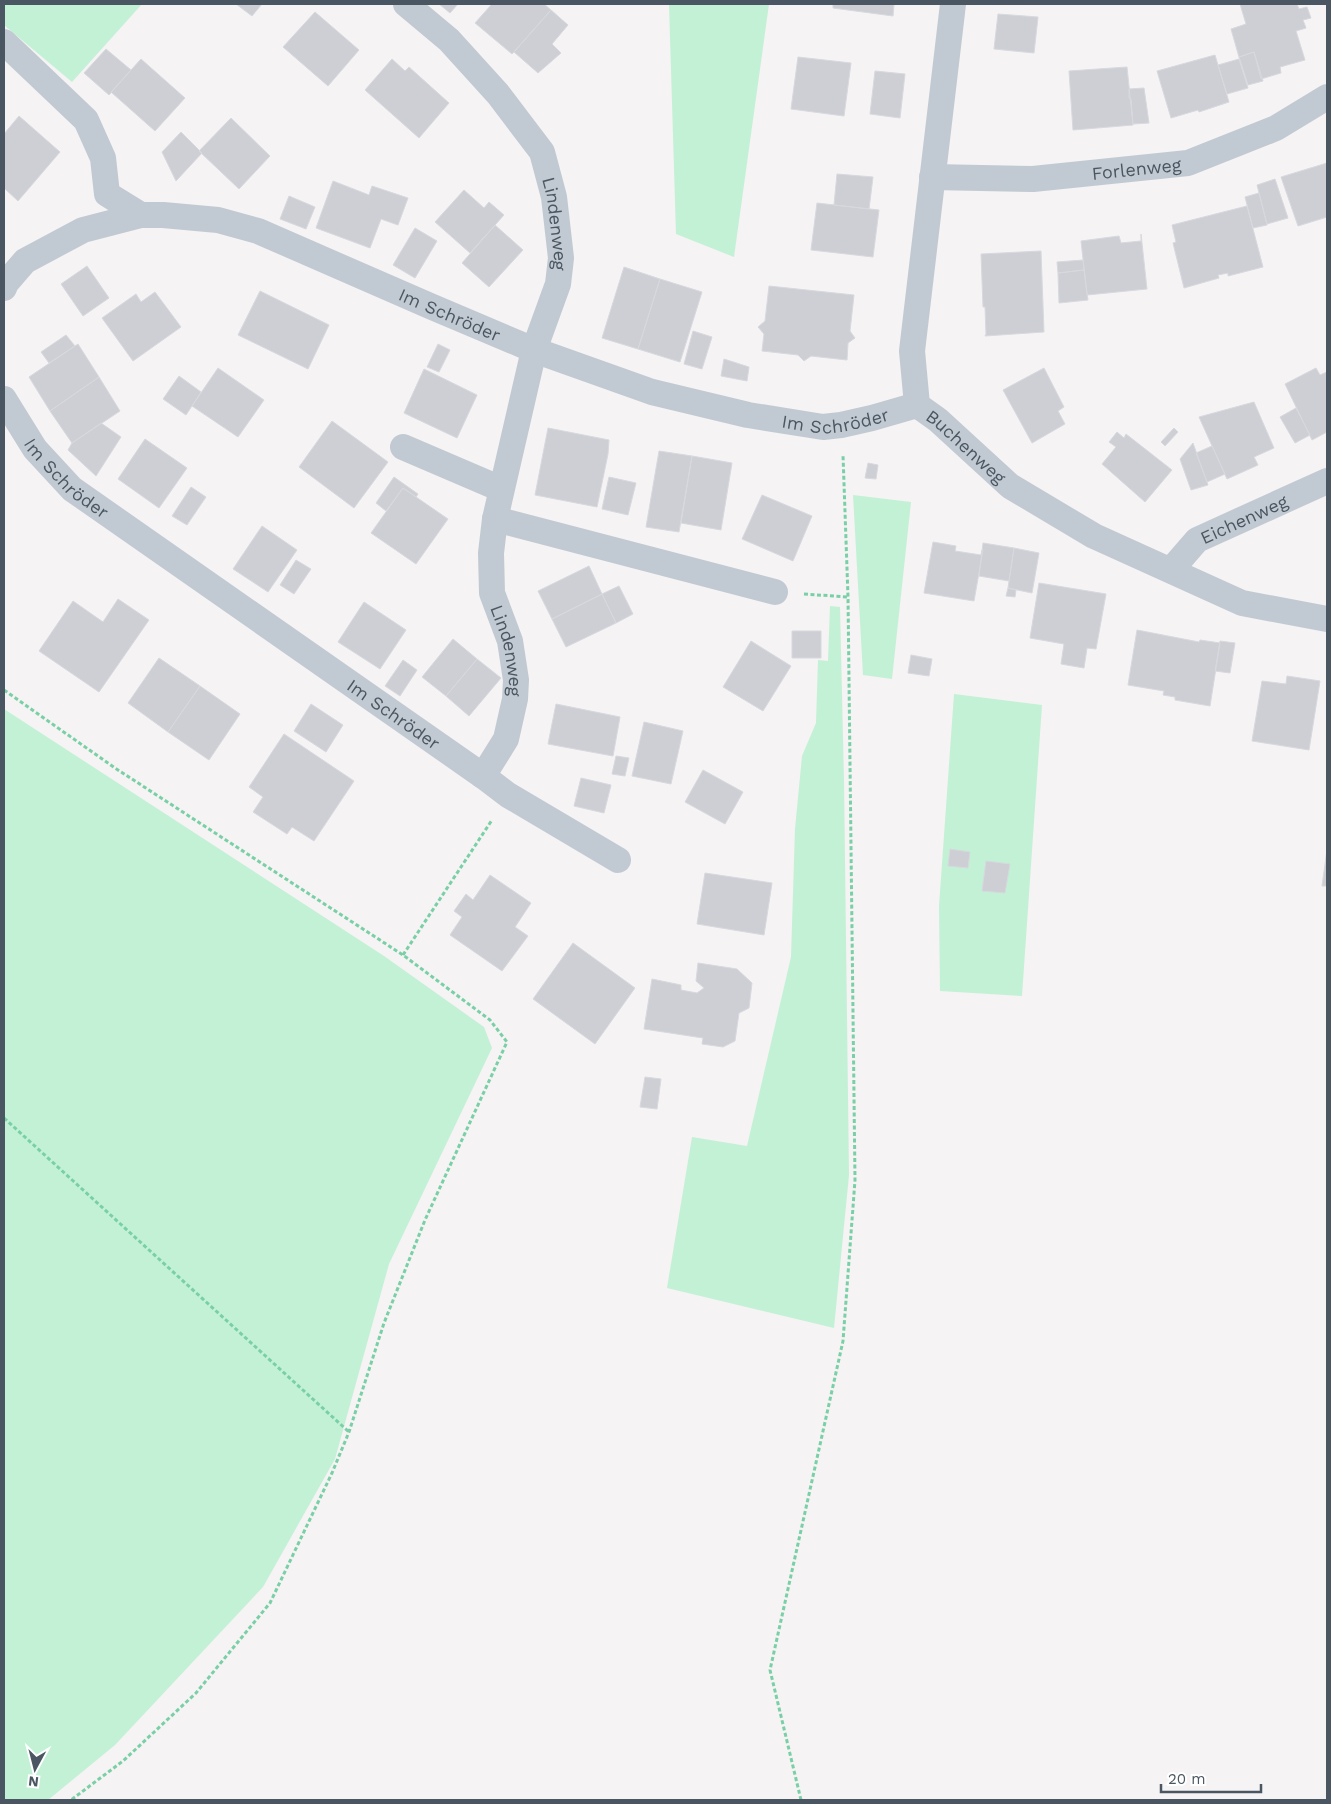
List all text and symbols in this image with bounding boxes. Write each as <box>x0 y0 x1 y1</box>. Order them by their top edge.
street label: Forlenweg <box>1091 153 1183 183</box>
street label: Lindenweg <box>539 175 572 272</box>
street label: Im Schröder <box>396 283 504 345</box>
street label: Im Schröder <box>780 403 891 438</box>
street label: Buchenweg <box>922 405 1011 488</box>
street label: Im Schröder <box>20 434 113 522</box>
street label: Eichenweg <box>1197 490 1291 548</box>
street label: Lindenweg <box>487 602 527 697</box>
street label: Im Schröder <box>344 674 444 753</box>
north arrow <box>10 1744 60 1794</box>
scale bar <box>1161 1762 1261 1794</box>
text: 20 m <box>1168 1770 1206 1788</box>
text: N <box>27 1773 40 1790</box>

